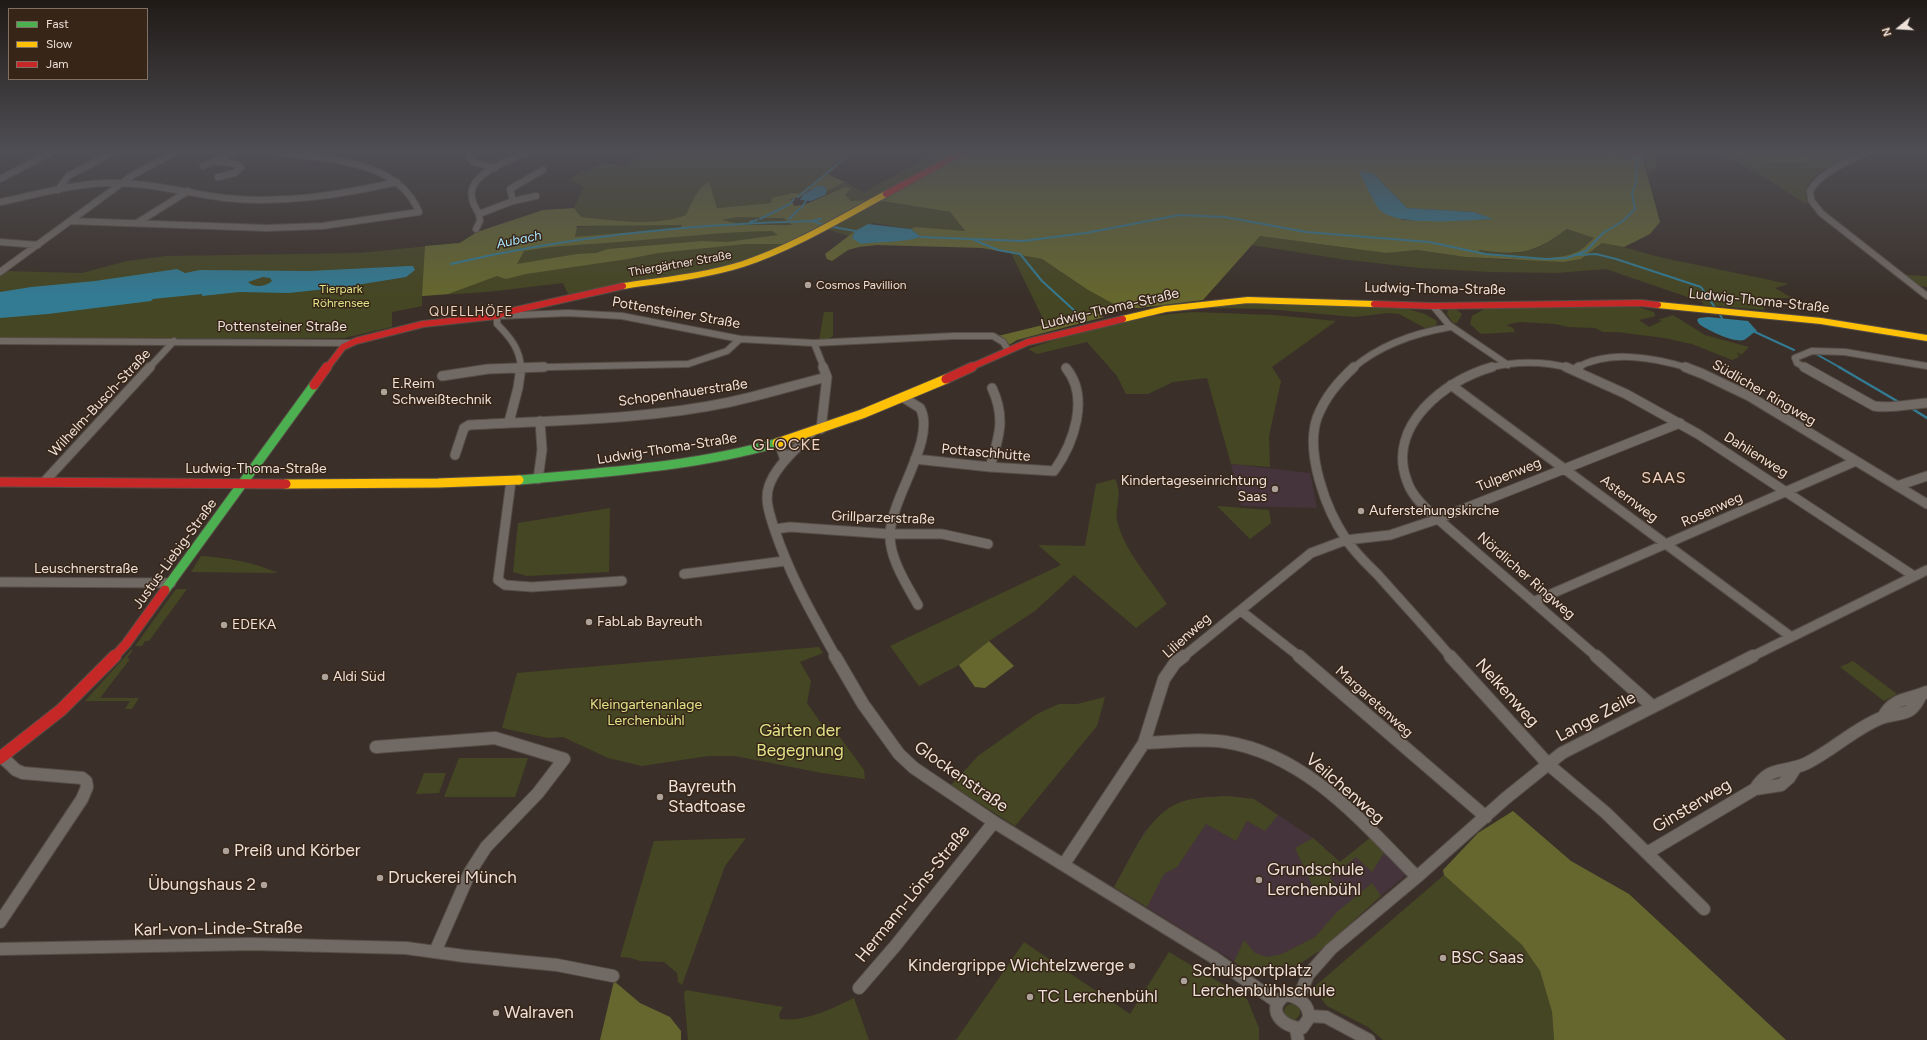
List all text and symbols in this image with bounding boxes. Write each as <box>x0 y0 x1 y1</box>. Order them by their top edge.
legend <box>8 8 148 80</box>
north arrow <box>1879 8 1919 48</box>
text: Fast <box>46 17 69 31</box>
text: N <box>1880 26 1895 38</box>
text: Slow <box>46 37 72 51</box>
text: Jam <box>46 57 69 71</box>
water label: Aubach <box>495 228 543 252</box>
street label: Thiergärtner Straße <box>627 248 733 280</box>
place label: Cosmos Pavillion <box>816 278 907 292</box>
street label: Ludwig-Thoma-Straße <box>1364 279 1506 299</box>
marker: Cosmos Pavillion <box>803 280 813 290</box>
park label: Tierpark Röhrensee <box>312 282 370 310</box>
street label: Ludwig-Thoma-Straße <box>1039 285 1181 333</box>
street label: Ludwig-Thoma-Straße <box>1688 285 1830 317</box>
street label: Pottensteiner Straße <box>611 293 741 333</box>
district label: QUELLHÖFE <box>429 304 513 320</box>
street label: Pottensteiner Straße <box>217 319 347 335</box>
street label: Wilhelm-Busch-Straße <box>46 346 154 460</box>
street label: Südlicher Ringweg <box>1709 357 1819 429</box>
place label: E.Reim Schweißtechnik <box>392 376 492 408</box>
street label: Schopenhauerstraße <box>617 376 749 410</box>
marker: E.Reim Schweißtechnik <box>379 387 389 397</box>
street label: Dahlienweg <box>1721 429 1791 481</box>
street label: Ludwig-Thoma-Straße <box>596 430 738 468</box>
district label: GLOCKE <box>752 435 822 455</box>
street label: Pottaschhütte <box>941 441 1031 465</box>
street label: Tulpenweg <box>1474 454 1544 496</box>
street label: Ludwig-Thoma-Straße <box>185 461 327 477</box>
district label: SAAS <box>1641 468 1687 488</box>
street label: Asternweg <box>1597 472 1661 526</box>
place label: Kindertageseinrichtung Saas <box>1121 473 1267 506</box>
marker: Kindertageseinrichtung Saas <box>1270 484 1280 494</box>
street label: Rosenweg <box>1679 489 1745 531</box>
street label: Justus-Liebig-Straße <box>129 496 221 612</box>
place label: Auferstehungskirche <box>1369 503 1499 519</box>
marker: Auferstehungskirche <box>1356 506 1366 516</box>
street label: Grillparzerstraße <box>831 508 935 528</box>
street label: Nördlicher Ringweg <box>1474 529 1578 623</box>
street label: Leuschnerstraße <box>34 561 138 577</box>
street label: Lilienweg <box>1160 610 1214 662</box>
place label: FabLab Bayreuth <box>597 614 702 630</box>
place label: EDEKA <box>232 617 276 633</box>
marker: FabLab Bayreuth <box>584 617 594 627</box>
marker: EDEKA <box>219 620 229 630</box>
street label: Nelkenweg <box>1471 654 1543 732</box>
street label: Margaretenweg <box>1332 663 1416 741</box>
place label: Aldi Süd <box>333 669 385 685</box>
marker: Aldi Süd <box>320 672 330 682</box>
street label: Lange Zeile <box>1553 687 1639 747</box>
park label: Kleingartenanlage Lerchenbühl <box>590 697 702 730</box>
park label: Gärten der Begegnung <box>756 721 844 761</box>
street label: Glockenstraße <box>910 737 1012 817</box>
street label: Veilchenweg <box>1301 749 1389 829</box>
street label: Ginsterweg <box>1649 775 1735 837</box>
place label: Bayreuth Stadtoase <box>668 777 746 817</box>
marker: Bayreuth Stadtoase <box>655 792 665 802</box>
street label: Hermann-Löns-Straße <box>851 821 975 967</box>
place label: Preiß und Körber <box>234 841 360 861</box>
marker: Preiß und Körber <box>221 846 231 856</box>
place label: Grundschule Lerchenbühl <box>1267 860 1364 900</box>
place label: Druckerei Münch <box>388 868 517 888</box>
marker: Druckerei Münch <box>375 873 385 883</box>
place label: Übungshaus 2 <box>148 875 256 895</box>
marker: Grundschule Lerchenbühl <box>1254 875 1264 885</box>
marker: Übungshaus 2 <box>259 880 269 890</box>
street label: Karl-von-Linde-Straße <box>133 917 303 941</box>
place label: BSC Saas <box>1451 948 1524 968</box>
marker: BSC Saas <box>1438 953 1448 963</box>
place label: Kindergrippe Wichtelzwerge <box>908 956 1124 976</box>
marker: Kindergrippe Wichtelzwerge <box>1127 961 1137 971</box>
place label: Schulsportplatz Lerchenbühlschule <box>1192 961 1335 1001</box>
marker: Schulsportplatz Lerchenbühlschule <box>1179 976 1189 986</box>
place label: TC Lerchenbühl <box>1038 987 1158 1007</box>
marker: TC Lerchenbühl <box>1025 992 1035 1002</box>
place label: Walraven <box>504 1003 574 1023</box>
marker: Walraven <box>491 1008 501 1018</box>

